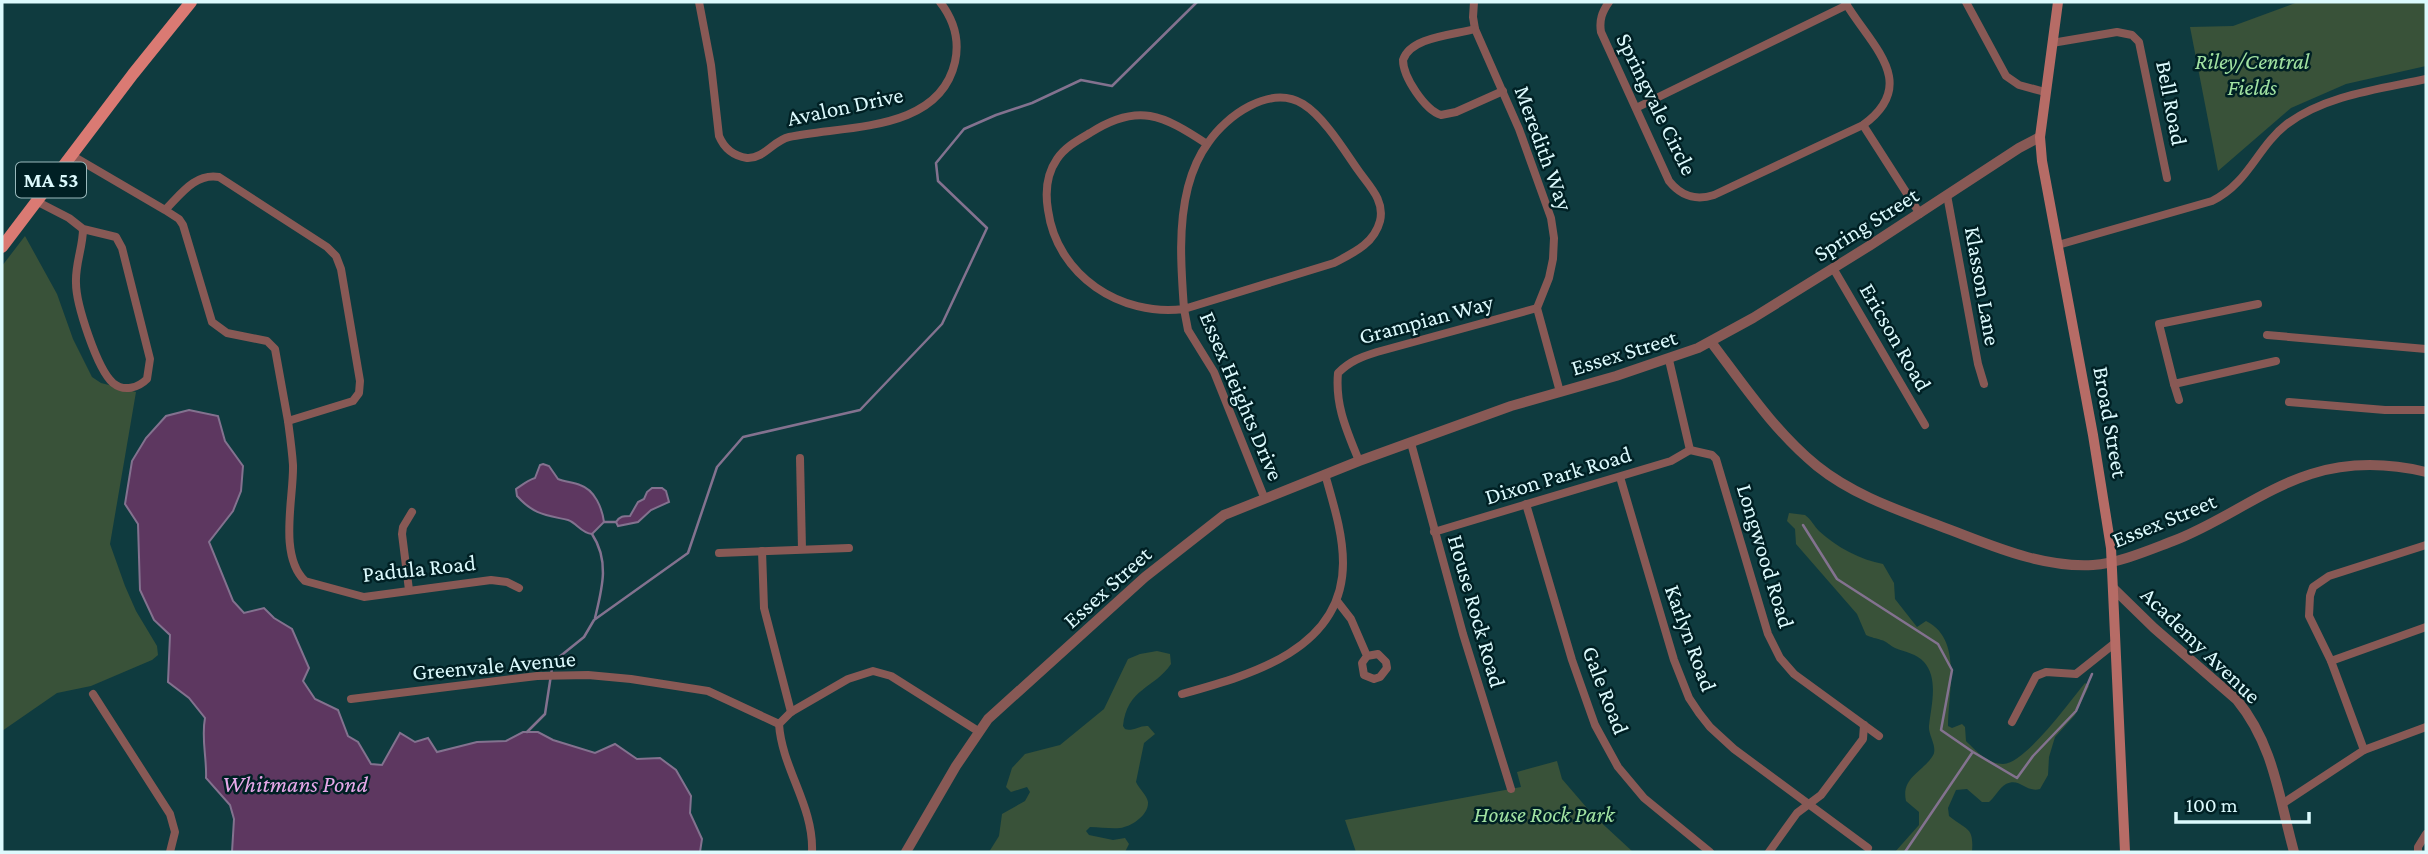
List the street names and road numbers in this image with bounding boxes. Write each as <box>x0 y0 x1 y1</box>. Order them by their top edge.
street label: Springvale Circle <box>1611 29 1703 179</box>
street label: Bell Road <box>2151 58 2193 148</box>
street label: Avalon Drive <box>785 81 905 131</box>
street label: Meredith Way <box>1509 82 1579 214</box>
road number: MA 53 <box>16 162 86 198</box>
street label: Spring Street <box>1809 181 1924 266</box>
street label: Klasson Lane <box>1960 224 2006 348</box>
street label: Ericson Road <box>1855 279 1937 395</box>
street label: Grampian Way <box>1356 288 1496 349</box>
street label: Essex Heights Drive <box>1195 308 1289 484</box>
street label: Essex Street <box>1568 323 1680 380</box>
street label: Broad Street <box>2088 364 2134 480</box>
street label: Dixon Park Road <box>1482 440 1634 510</box>
street label: Longwood Road <box>1732 481 1800 631</box>
street label: Essex Street <box>2108 487 2220 553</box>
street label: House Rock Road <box>1443 532 1511 690</box>
street label: Essex Street <box>1058 540 1157 633</box>
street label: Padula Road <box>361 549 477 587</box>
street label: Karlyn Road <box>1660 581 1722 695</box>
street label: Academy Avenue <box>2136 581 2266 709</box>
street label: Gale Road <box>1577 642 1635 738</box>
street label: Greenvale Avenue <box>411 645 577 685</box>

